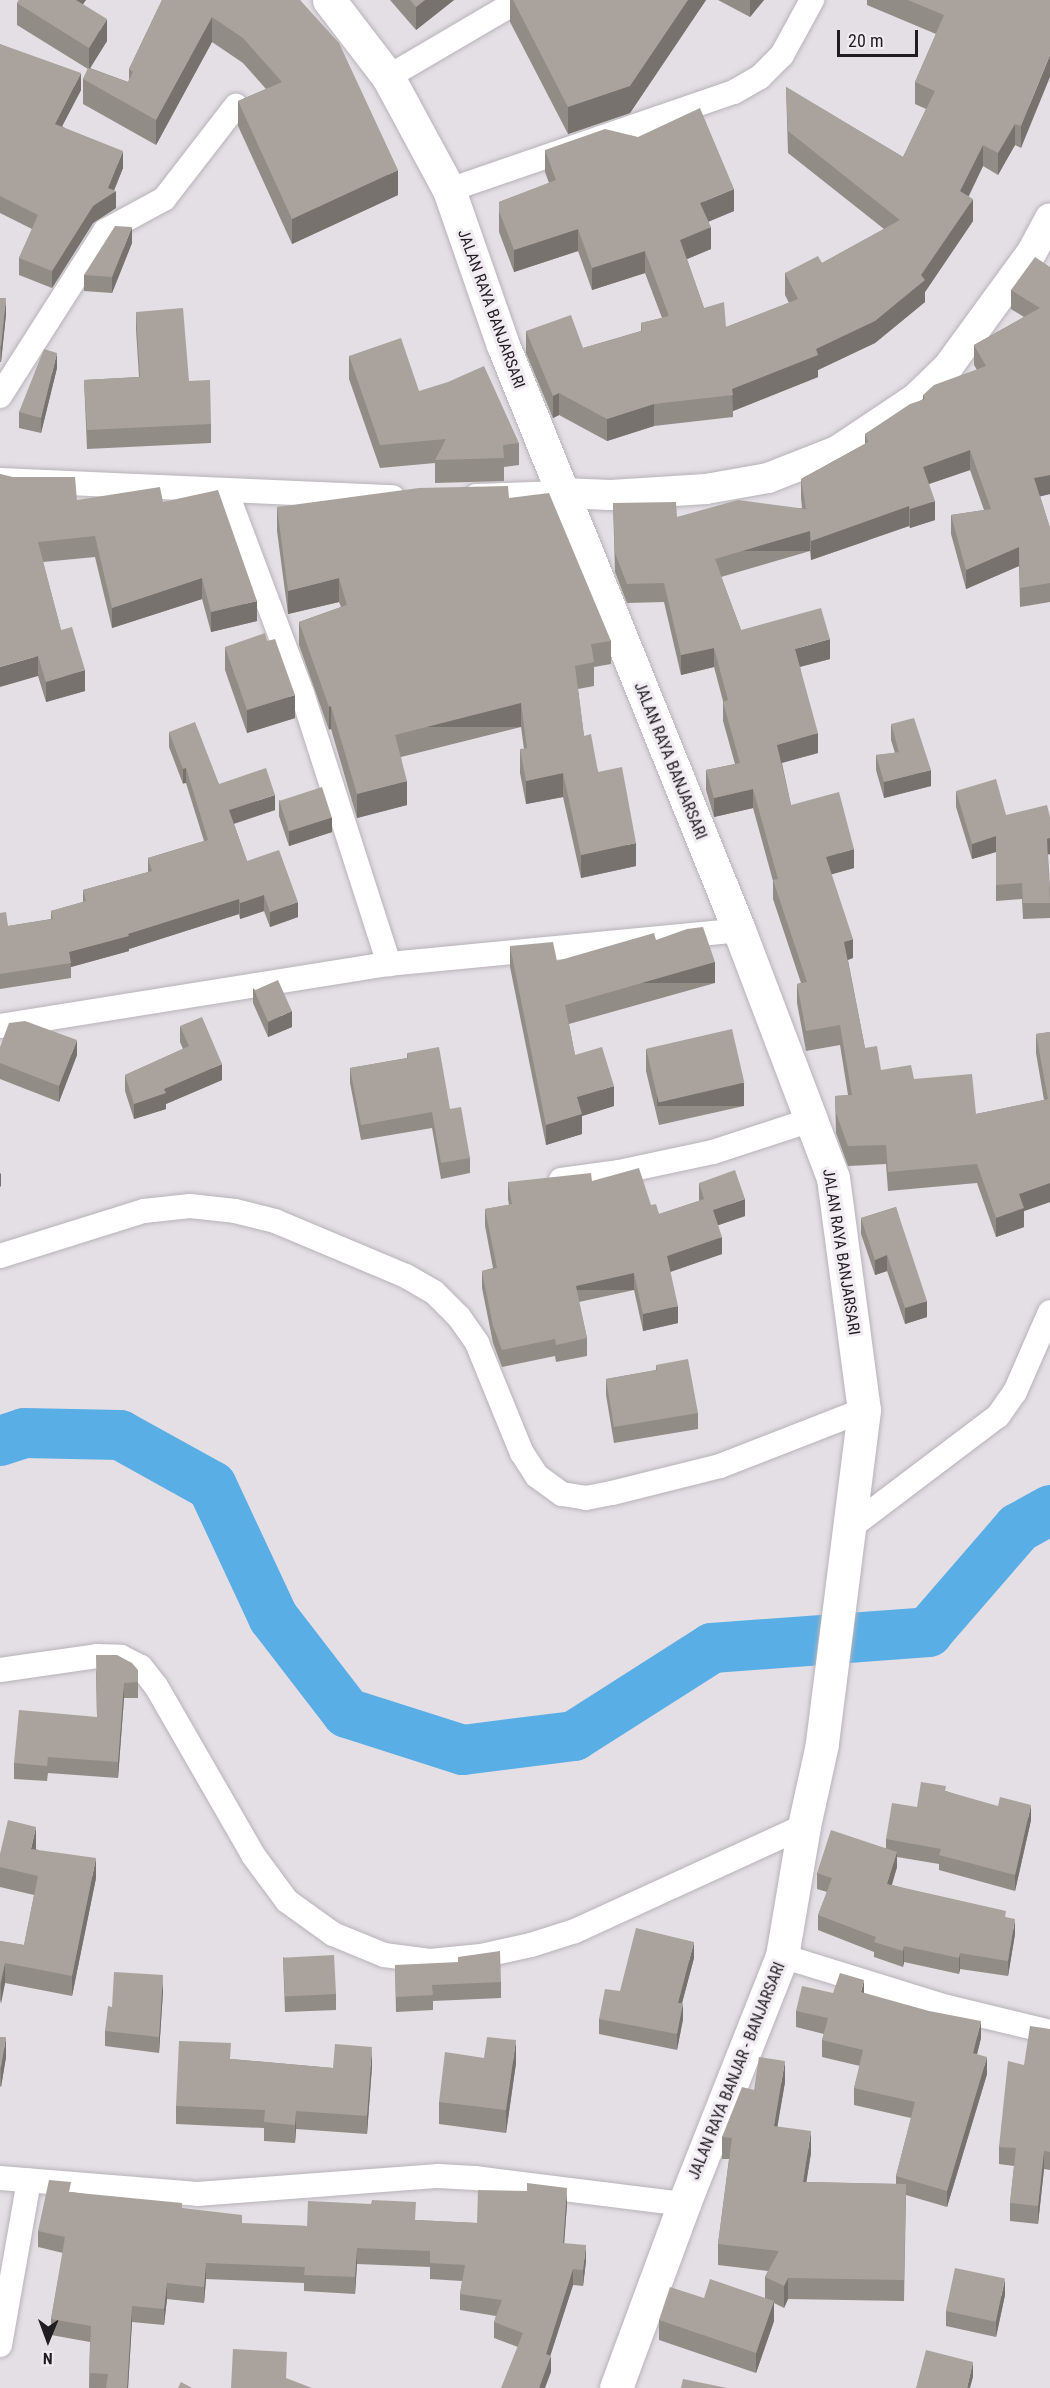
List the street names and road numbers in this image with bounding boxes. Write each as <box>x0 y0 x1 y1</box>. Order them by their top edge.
street label: JALAN RAYA BANJARSARI <box>453 227 529 391</box>
street label: JALAN RAYA BANJARSARI <box>630 679 710 843</box>
street label: JALAN RAYA BANJARSARI <box>818 1167 864 1337</box>
street label: JALAN RAYA BANJAR - BANJARSARI <box>685 1960 789 2182</box>

